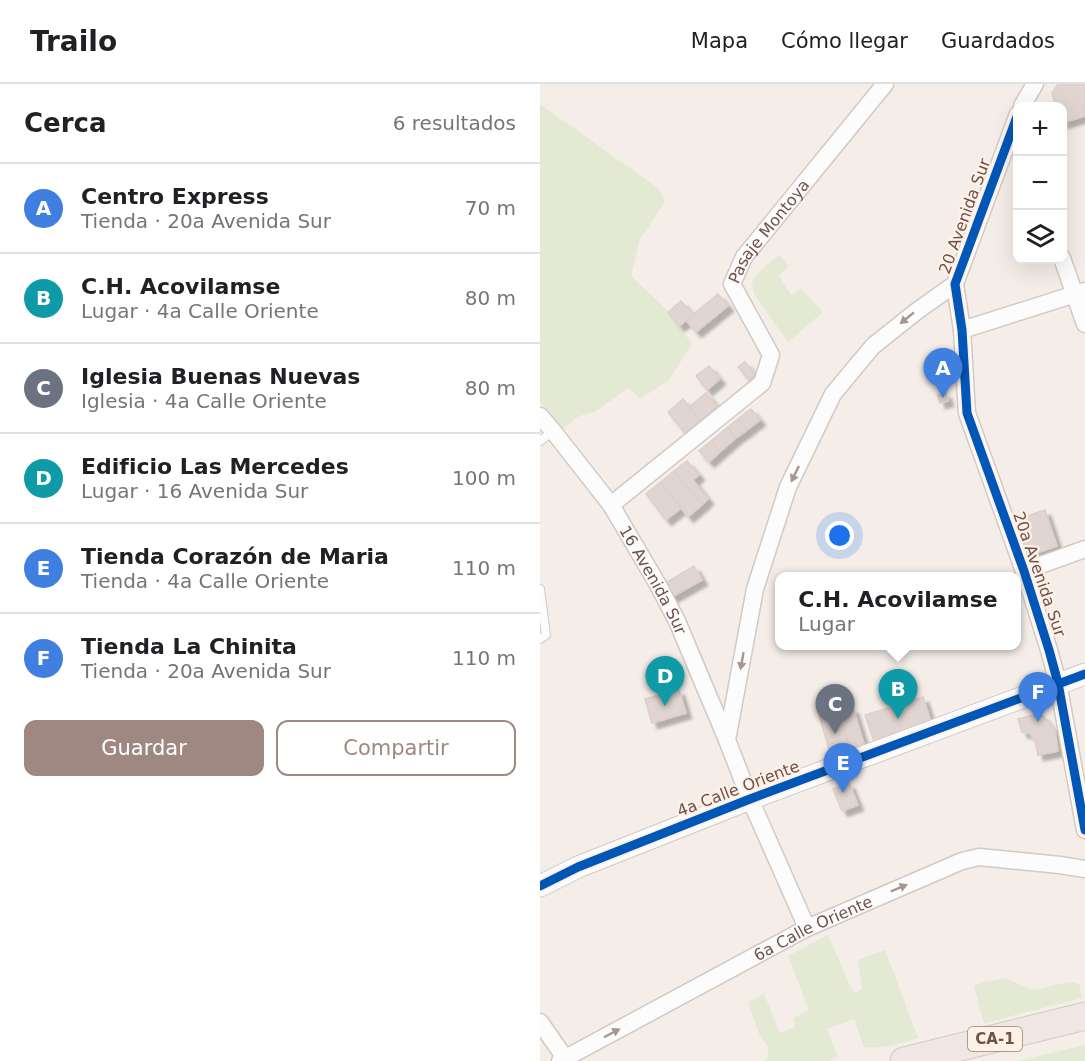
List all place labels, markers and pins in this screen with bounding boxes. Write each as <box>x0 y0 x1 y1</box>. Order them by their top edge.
pin: A <box>924 348 962 398</box>
pin: D <box>646 656 684 706</box>
pin: B <box>878 670 918 719</box>
pin: F <box>1018 672 1058 722</box>
pin: C <box>816 684 854 734</box>
pin: E <box>824 744 862 793</box>

